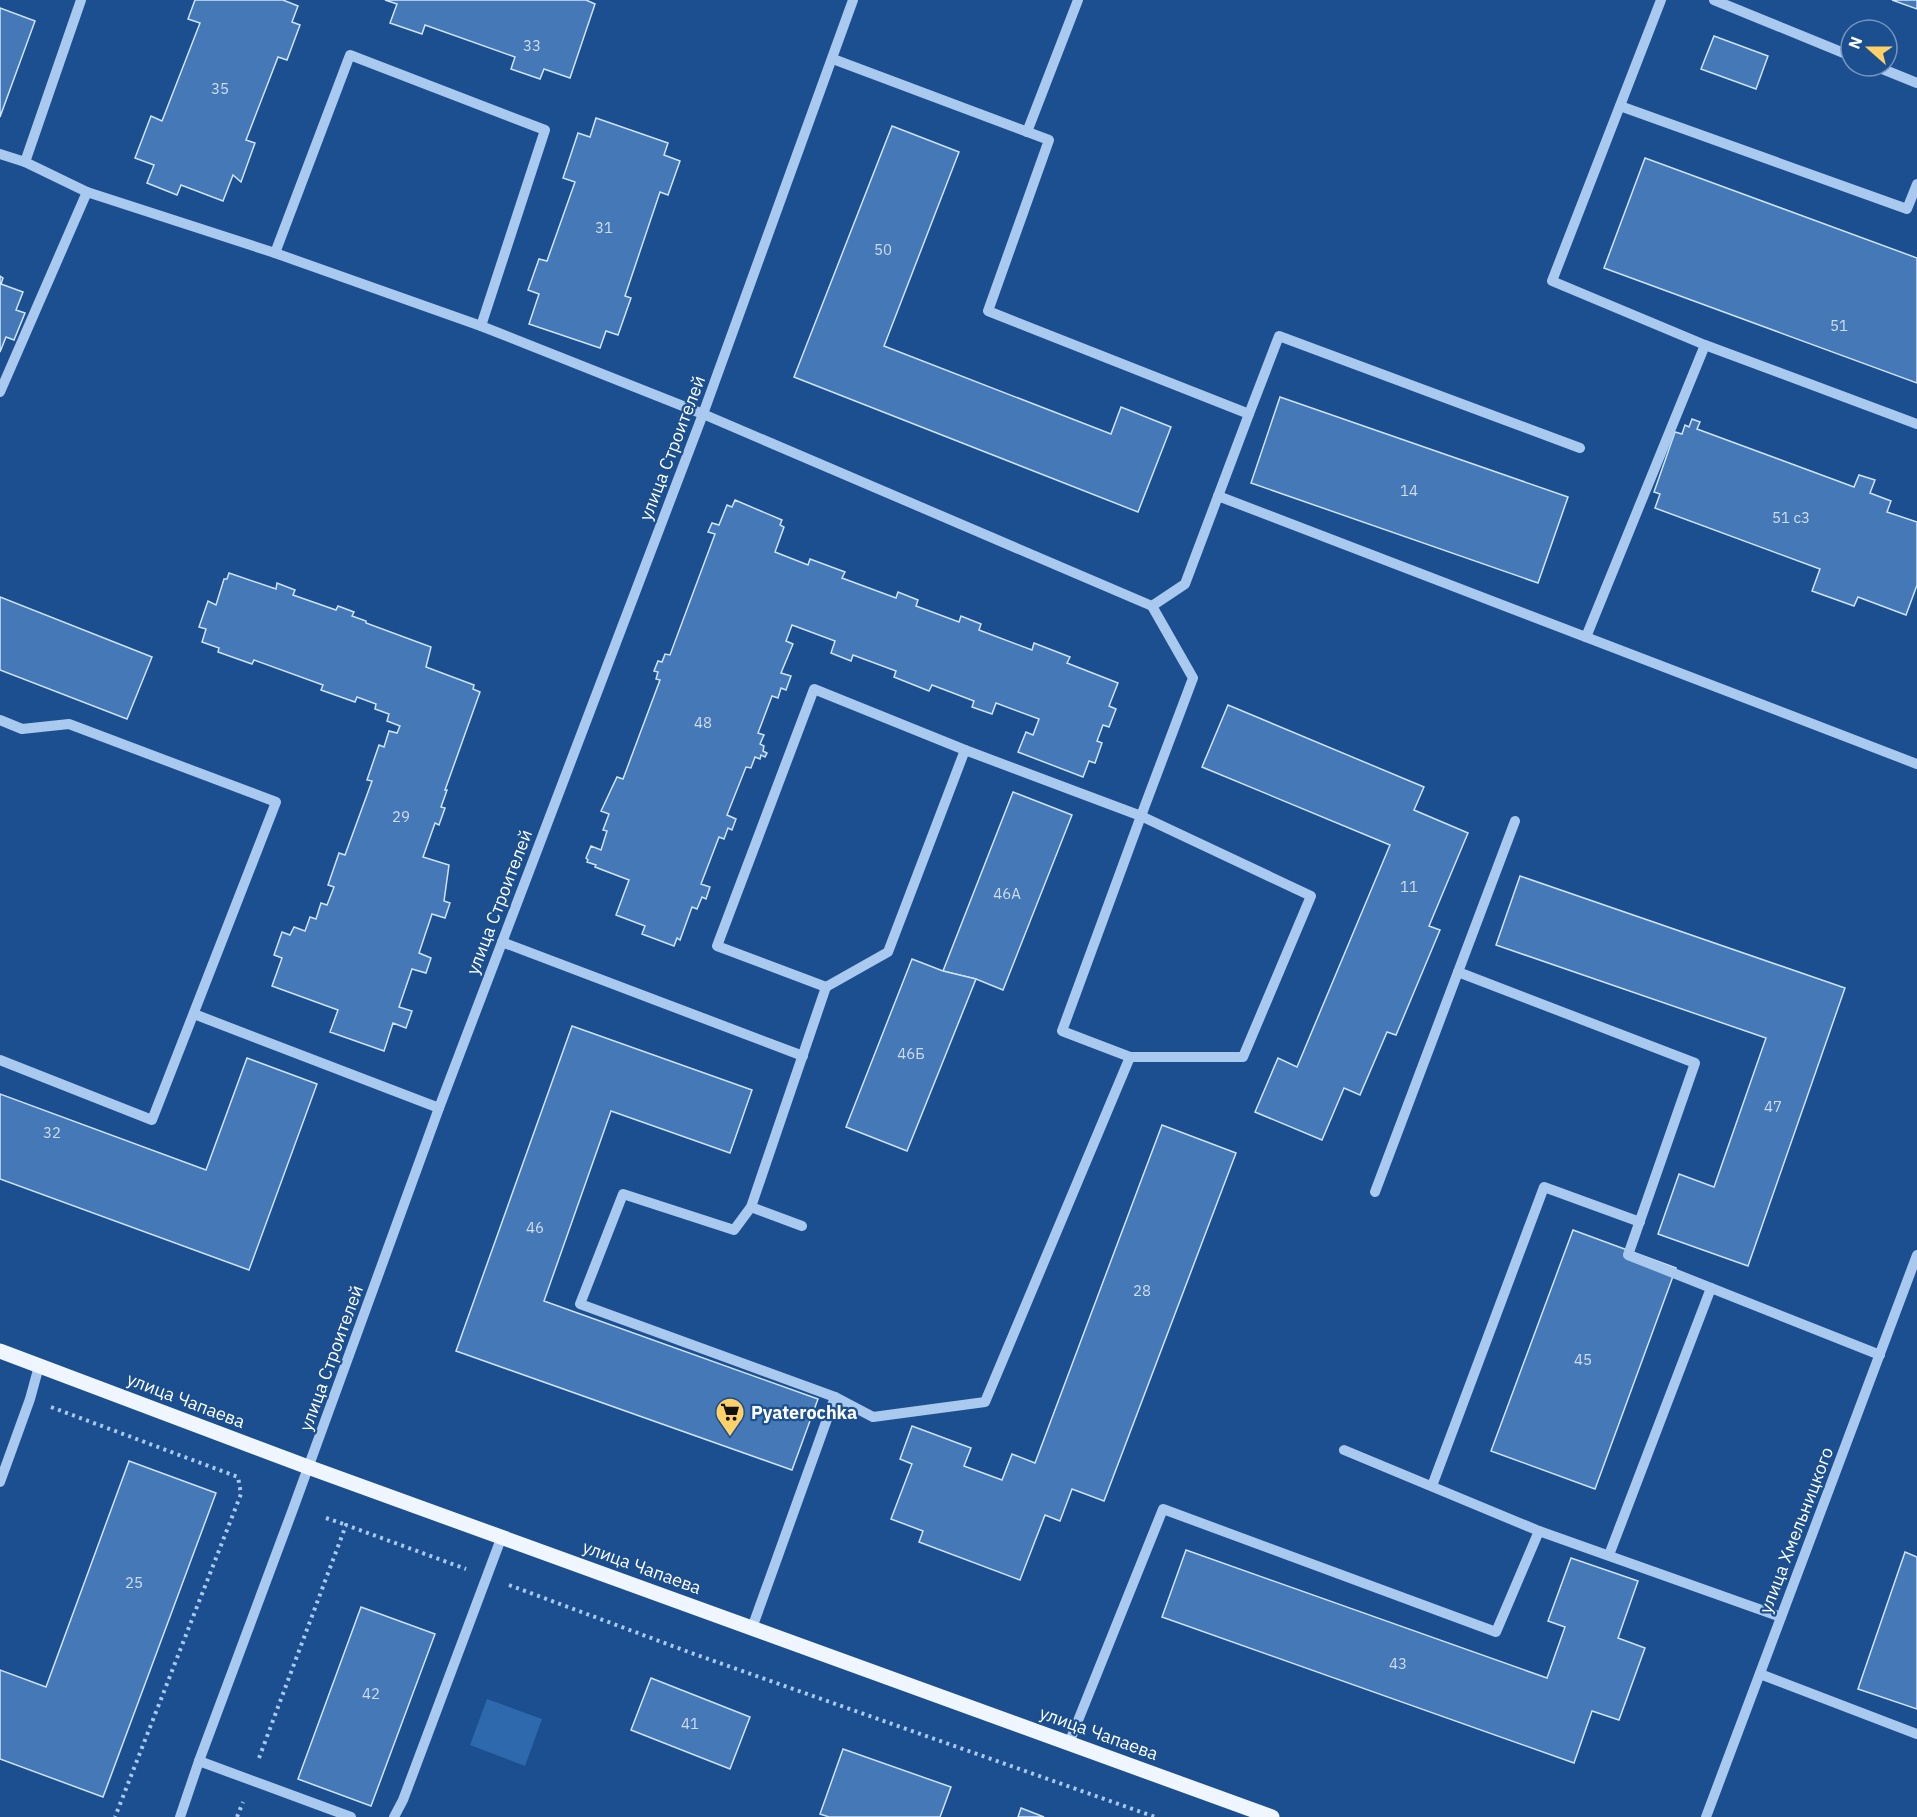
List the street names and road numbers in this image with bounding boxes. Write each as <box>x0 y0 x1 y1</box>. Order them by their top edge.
street label: улица Строителей <box>634 372 710 524</box>
street label: улица Строителей <box>461 826 537 978</box>
street label: улица Строителей <box>294 1282 368 1434</box>
street label: улица Чапаева <box>124 1367 249 1433</box>
street label: улица Хмельницкого <box>1754 1444 1838 1616</box>
street label: улица Чапаева <box>579 1535 705 1599</box>
street label: улица Чапаева <box>1036 1701 1162 1765</box>

